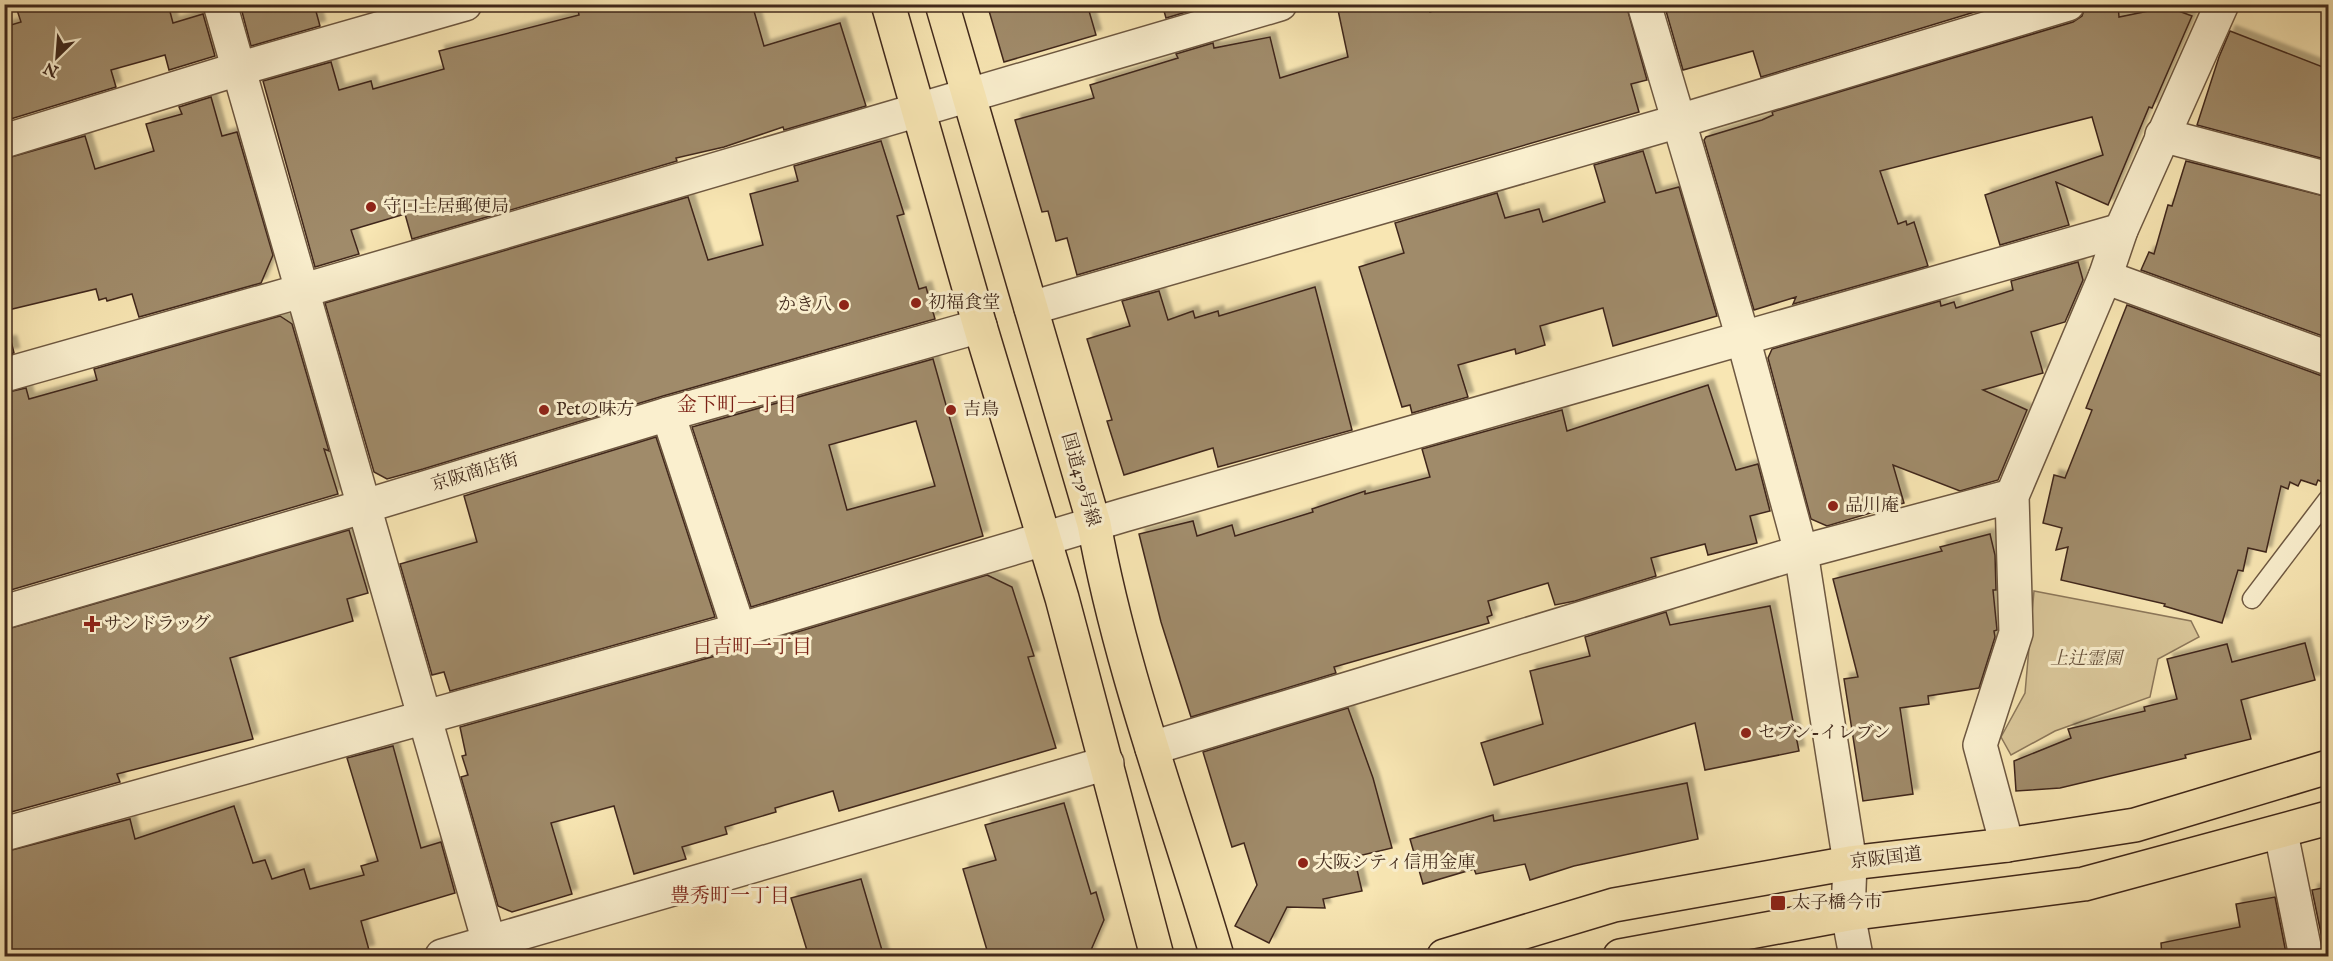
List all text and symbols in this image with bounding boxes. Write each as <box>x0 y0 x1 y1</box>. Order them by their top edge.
north arrow <box>27 27 87 87</box>
text: N <box>41 57 63 81</box>
place label: 守口土居郵便局 <box>383 196 509 219</box>
marker: 守口土居郵便局 <box>364 200 378 214</box>
place label: 初福食堂 <box>928 292 1000 315</box>
place label: かき八 <box>778 294 832 317</box>
marker: 初福食堂 <box>909 296 923 310</box>
marker: かき八 <box>837 298 851 312</box>
district label: 金下町一丁目 <box>677 393 797 418</box>
place label: Petの味方 <box>556 399 635 422</box>
place label: 吉鳥 <box>963 399 999 422</box>
marker: Petの味方 <box>537 403 551 417</box>
marker: 吉鳥 <box>944 403 958 417</box>
street label: 国道479号線 <box>1056 430 1104 530</box>
street label: 京阪商店街 <box>429 449 521 497</box>
place label: 品川庵 <box>1845 495 1899 518</box>
marker: 品川庵 <box>1826 499 1840 513</box>
place label: サンドラッグ <box>104 613 211 636</box>
marker: サンドラッグ <box>85 617 99 631</box>
district label: 日吉町一丁目 <box>692 635 812 660</box>
park label: 上辻霊園 <box>2050 648 2125 671</box>
place label: セブン-イレブン <box>1758 722 1891 745</box>
marker: セブン-イレブン <box>1739 726 1753 740</box>
street label: 京阪国道 <box>1849 843 1923 875</box>
place label: 大阪シティ信用金庫 <box>1315 852 1476 875</box>
marker: 大阪シティ信用金庫 <box>1296 856 1310 870</box>
district label: 豊秀町一丁目 <box>670 884 790 909</box>
place label: 太子橋今市 <box>1792 892 1882 915</box>
marker: 太子橋今市 <box>1769 894 1787 912</box>

